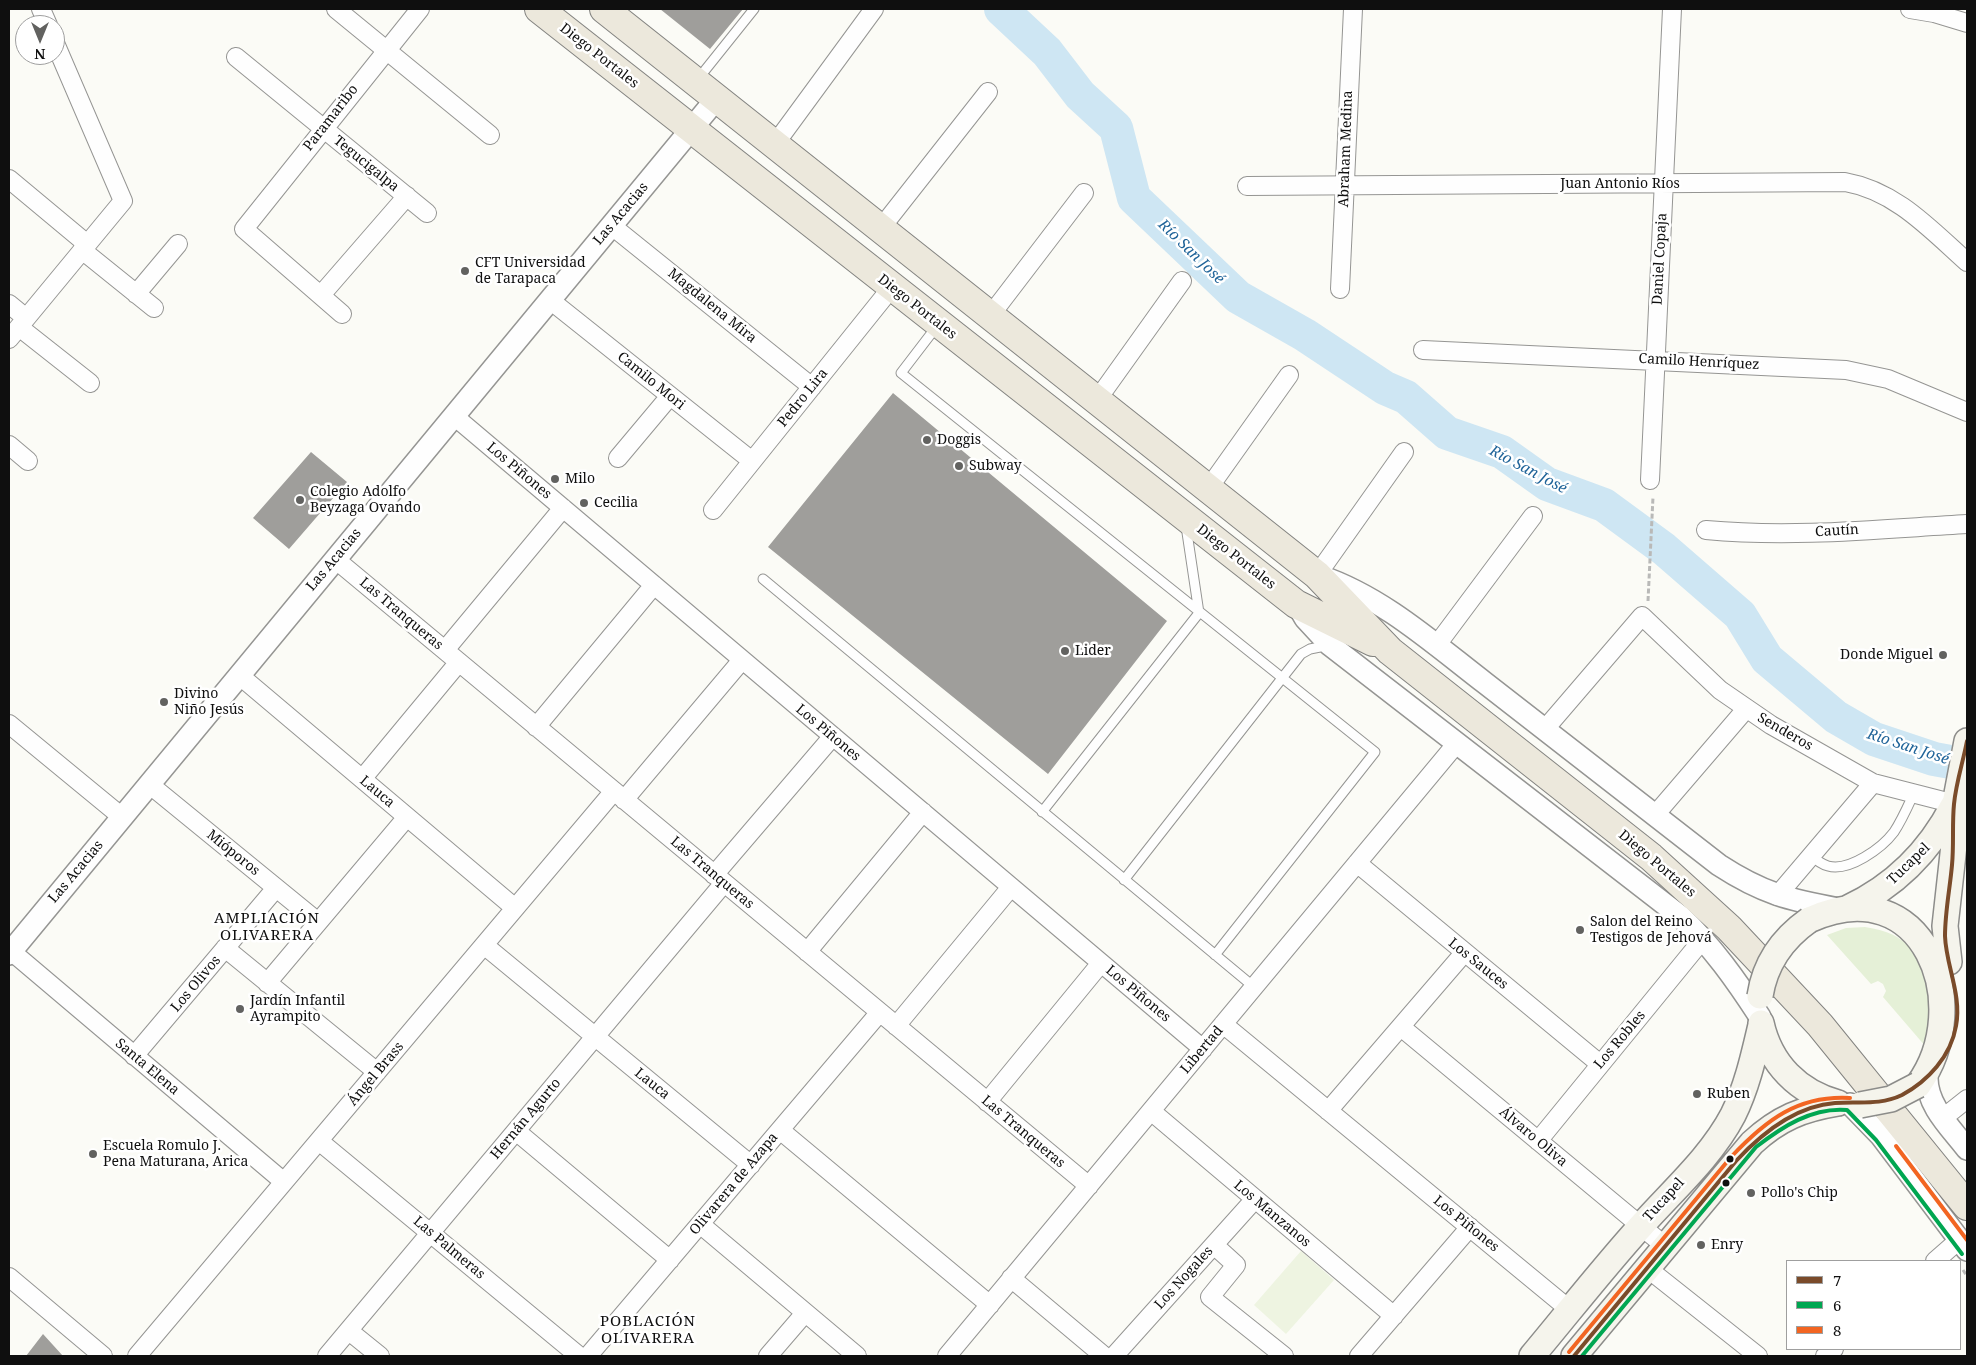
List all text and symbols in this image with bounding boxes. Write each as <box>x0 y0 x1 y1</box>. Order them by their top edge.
north arrow <box>15 15 65 65</box>
street label: Diego Portales <box>556 20 642 92</box>
text: N <box>34 45 46 64</box>
street label: Paramaribo <box>300 82 362 154</box>
street label: Abraham Medina <box>1336 90 1356 208</box>
street label: Tegucigalpa <box>330 132 402 196</box>
street label: Juan Antonio Ríos <box>1560 176 1680 192</box>
street label: Las Acacias <box>590 179 652 249</box>
street label: Daniel Copaja <box>1649 212 1671 306</box>
water label: Río San José <box>1154 216 1228 288</box>
place label: CFT Universidad de Tarapaca <box>475 255 586 288</box>
marker: CFT Universidad de Tarapaca <box>459 265 471 277</box>
street label: Magdalena Mira <box>664 265 760 347</box>
street label: Diego Portales <box>874 271 960 343</box>
street label: Camilo Mori <box>614 349 688 413</box>
street label: Camilo Henríquez <box>1638 350 1760 374</box>
street label: Pedro Lira <box>774 365 832 431</box>
place label: Doggis <box>937 432 981 448</box>
marker: Doggis <box>921 434 933 446</box>
street label: Los Piñones <box>483 439 555 503</box>
water label: Río San José <box>1486 442 1570 498</box>
place label: Subway <box>969 458 1022 474</box>
marker: Subway <box>953 460 965 472</box>
place label: Milo <box>565 471 595 487</box>
marker: Milo <box>549 473 561 485</box>
place label: Colegio Adolfo Beyzaga Ovando <box>310 484 421 516</box>
marker: Colegio Adolfo Beyzaga Ovando <box>294 494 306 506</box>
place label: Cecilia <box>594 495 638 511</box>
marker: Cecilia <box>578 497 590 509</box>
street label: Diego Portales <box>1193 521 1279 593</box>
street label: Cautín <box>1815 521 1859 541</box>
street label: Las Acacias <box>303 525 365 595</box>
street label: Las Tranqueras <box>356 574 446 654</box>
place label: Lider <box>1075 643 1111 659</box>
marker: Lider <box>1059 645 1071 657</box>
place label: Donde Miguel <box>1840 647 1933 663</box>
marker: Donde Miguel <box>1937 649 1949 661</box>
place label: Divino Niño Jesús <box>174 686 244 719</box>
marker: Divino Niño Jesús <box>158 696 170 708</box>
street label: Los Piñones <box>792 701 864 765</box>
street label: Senderos <box>1754 709 1816 755</box>
water label: Río San José <box>1865 725 1951 769</box>
street label: Lauca <box>356 773 398 811</box>
street label: Mióporos <box>203 827 263 879</box>
street label: Diego Portales <box>1615 827 1699 901</box>
street label: Las Tranqueras <box>667 833 757 913</box>
street label: Las Acacias <box>45 837 107 907</box>
street label: Tucapel <box>1884 840 1934 888</box>
district label: AMPLIACIÓN OLIVARERA <box>213 910 321 945</box>
place label: Salon del Reino Testigos de Jehová <box>1590 914 1712 946</box>
marker: Salon del Reino Testigos de Jehová <box>1574 924 1586 936</box>
street label: Los Sauces <box>1445 935 1511 993</box>
street label: Los Olivos <box>168 952 224 1016</box>
street label: Los Piñones <box>1102 962 1174 1026</box>
place label: Jardín Infantil Ayrampito <box>250 993 345 1026</box>
marker: Jardín Infantil Ayrampito <box>234 1003 246 1015</box>
street label: Los Robles <box>1591 1007 1649 1073</box>
street label: Libertad <box>1177 1023 1227 1077</box>
street label: Santa Elena <box>112 1035 182 1099</box>
street label: Ángel Brass <box>345 1039 407 1109</box>
street label: Lauca <box>631 1065 673 1103</box>
street label: Hernán Agurto <box>487 1075 565 1163</box>
place label: Ruben <box>1707 1086 1750 1102</box>
marker: Ruben <box>1691 1088 1703 1100</box>
street label: Las Tranqueras <box>978 1092 1068 1172</box>
street label: Álvaro Oliva <box>1496 1104 1570 1170</box>
street label: Olivarera de Azapa <box>686 1129 782 1239</box>
place label: Escuela Romulo J. Pena Maturana, Arica <box>103 1138 248 1170</box>
marker: Escuela Romulo J. Pena Maturana, Arica <box>87 1148 99 1160</box>
unlabelled marker <box>1725 1154 1735 1164</box>
street label: Tucapel <box>1640 1175 1688 1225</box>
street label: Los Manzanos <box>1230 1177 1314 1251</box>
unlabelled marker <box>1721 1178 1731 1188</box>
place label: Pollo's Chip <box>1761 1185 1838 1201</box>
marker: Pollo's Chip <box>1745 1187 1757 1199</box>
street label: Los Piñones <box>1430 1192 1502 1256</box>
street label: Las Palmeras <box>410 1213 488 1283</box>
place label: Enry <box>1711 1237 1743 1253</box>
marker: Enry <box>1695 1239 1707 1251</box>
street label: Los Nogales <box>1151 1243 1217 1313</box>
legend <box>1786 1260 1961 1350</box>
text: 7 <box>1833 1270 1841 1290</box>
text: 6 <box>1833 1295 1841 1315</box>
district label: POBLACIÓN OLIVARERA <box>599 1313 697 1348</box>
text: 8 <box>1833 1320 1841 1340</box>

